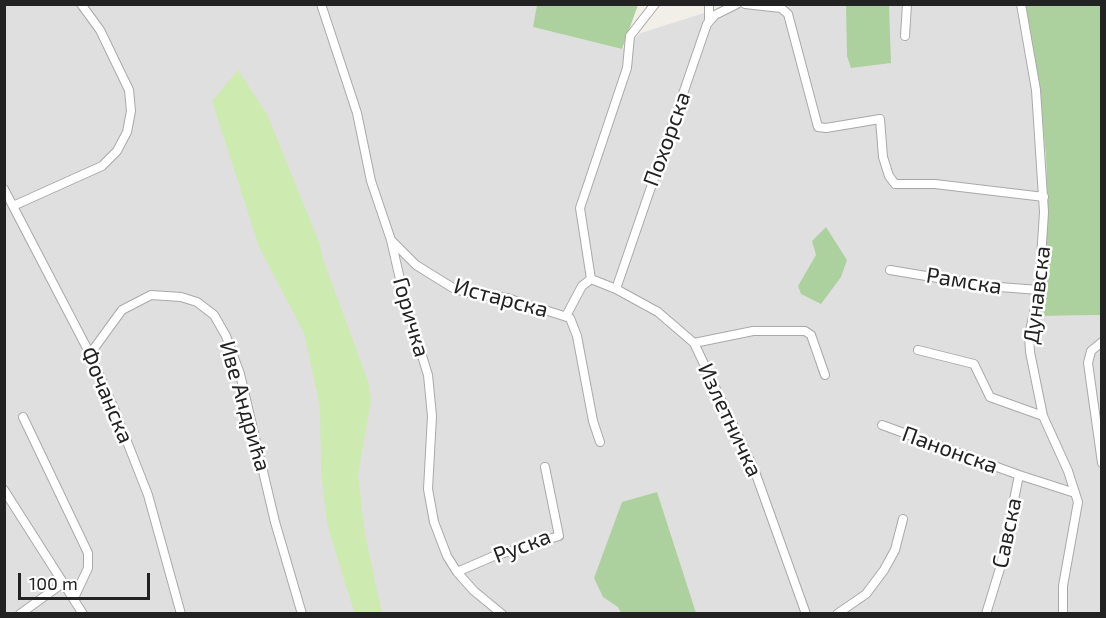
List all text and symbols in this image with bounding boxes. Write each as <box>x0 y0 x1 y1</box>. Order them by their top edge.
street label: Похорска <box>638 88 696 190</box>
street label: Дунавска <box>1018 244 1056 346</box>
street label: Рамска <box>924 262 1004 300</box>
street label: Истарска <box>451 273 551 323</box>
street label: Горичка <box>387 274 435 360</box>
street label: Иве Андрића <box>214 338 276 474</box>
street label: Фочанска <box>75 343 139 447</box>
street label: Излетничка <box>692 359 768 481</box>
street label: Панонска <box>899 421 1001 479</box>
street label: Савска <box>987 495 1027 571</box>
street label: Руска <box>490 523 554 569</box>
scale bar <box>21 561 153 599</box>
text: 100 m <box>29 572 78 594</box>

